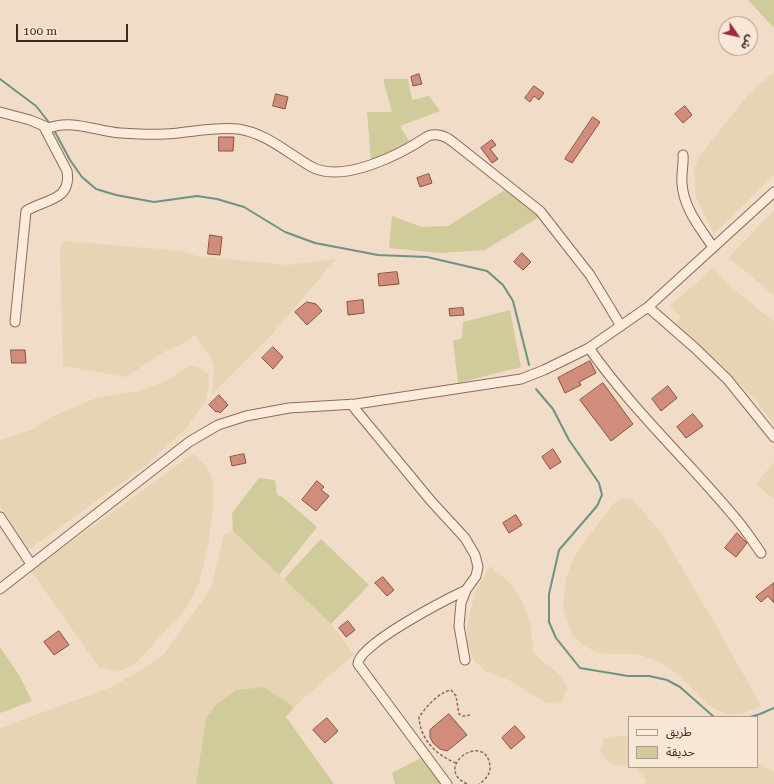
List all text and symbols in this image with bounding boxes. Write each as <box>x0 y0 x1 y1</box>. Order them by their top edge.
scale bar <box>18 16 130 42</box>
north arrow <box>718 16 758 56</box>
text: 100 m <box>23 24 57 38</box>
text: ش <box>738 33 757 52</box>
legend <box>628 716 758 768</box>
text: طريق <box>666 725 692 739</box>
text: حديقة <box>666 745 695 759</box>

